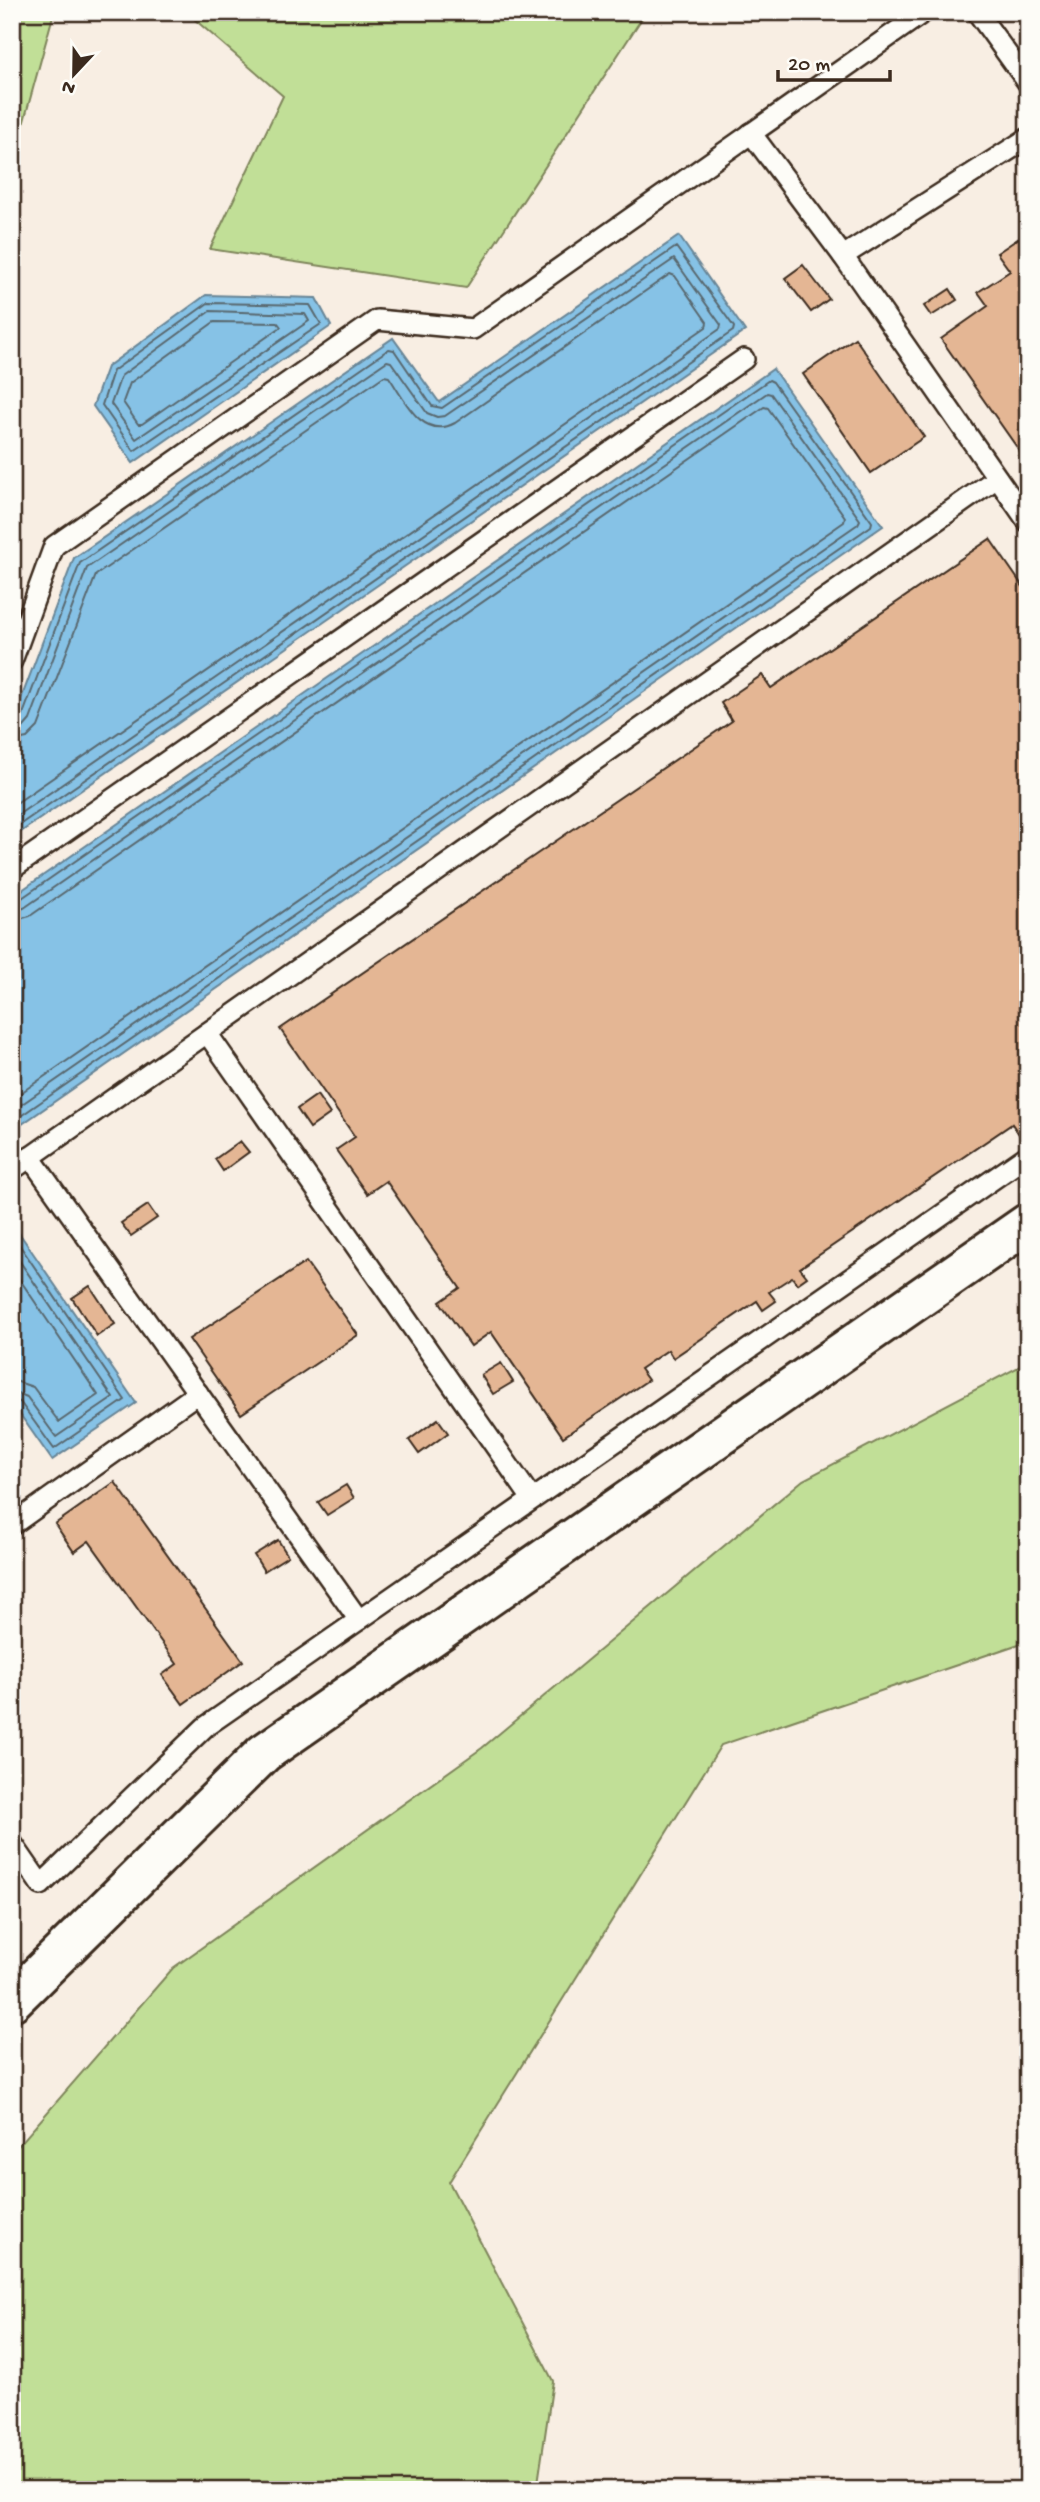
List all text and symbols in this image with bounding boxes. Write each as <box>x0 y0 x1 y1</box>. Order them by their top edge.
north arrow <box>38 38 108 108</box>
scale bar <box>778 38 890 82</box>
text: 20 m <box>788 54 830 79</box>
text: N <box>59 74 79 100</box>

